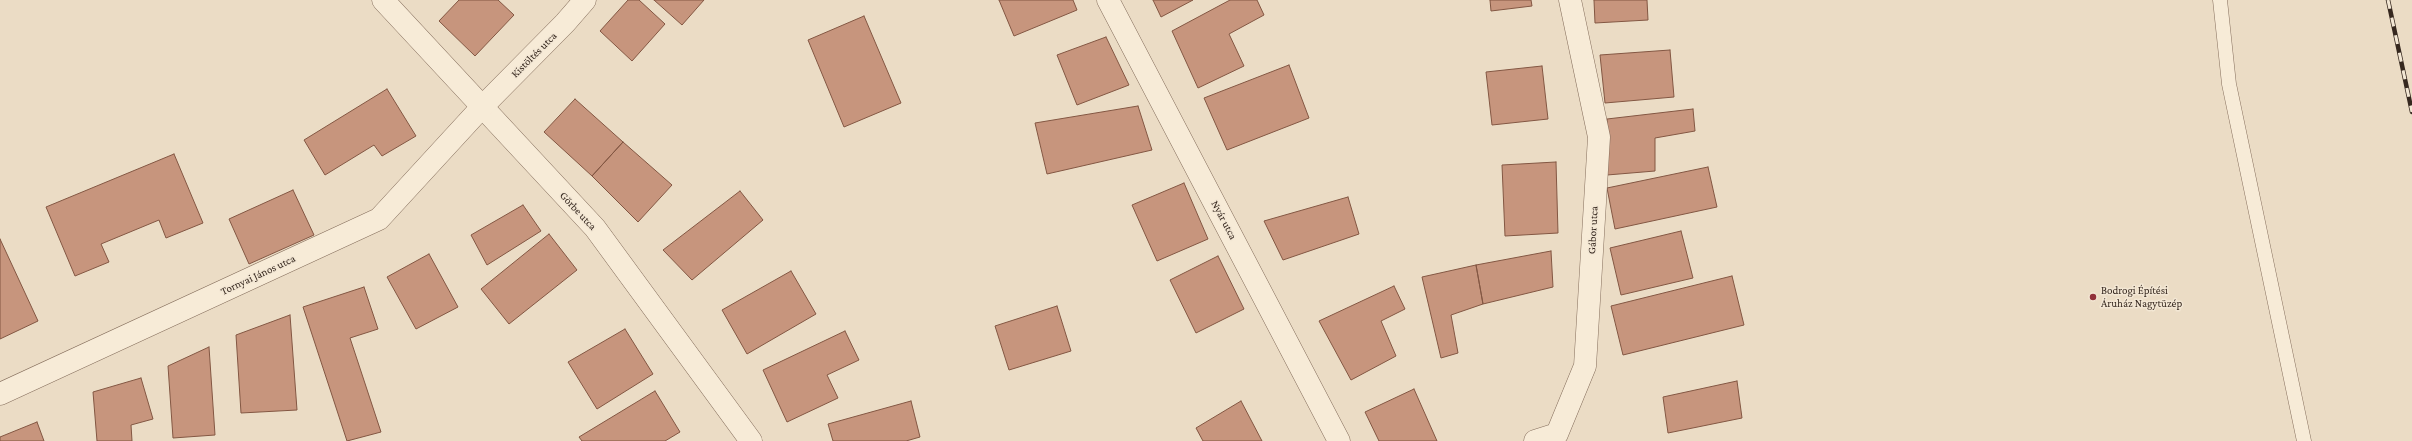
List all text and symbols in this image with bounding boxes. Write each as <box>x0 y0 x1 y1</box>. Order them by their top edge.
street label: Kistöltés utca <box>508 29 560 81</box>
street label: Görbe utca <box>557 189 599 233</box>
street label: Nyár utca <box>1208 198 1240 242</box>
street label: Gábor utca <box>1585 206 1601 254</box>
street label: Tornyai János utca <box>219 252 297 298</box>
place label: Bodrogi Építési Áruház Nagytüzép <box>2101 284 2182 310</box>
marker: Bodrogi Építési Áruház Nagytüzép <box>2088 292 2098 302</box>

